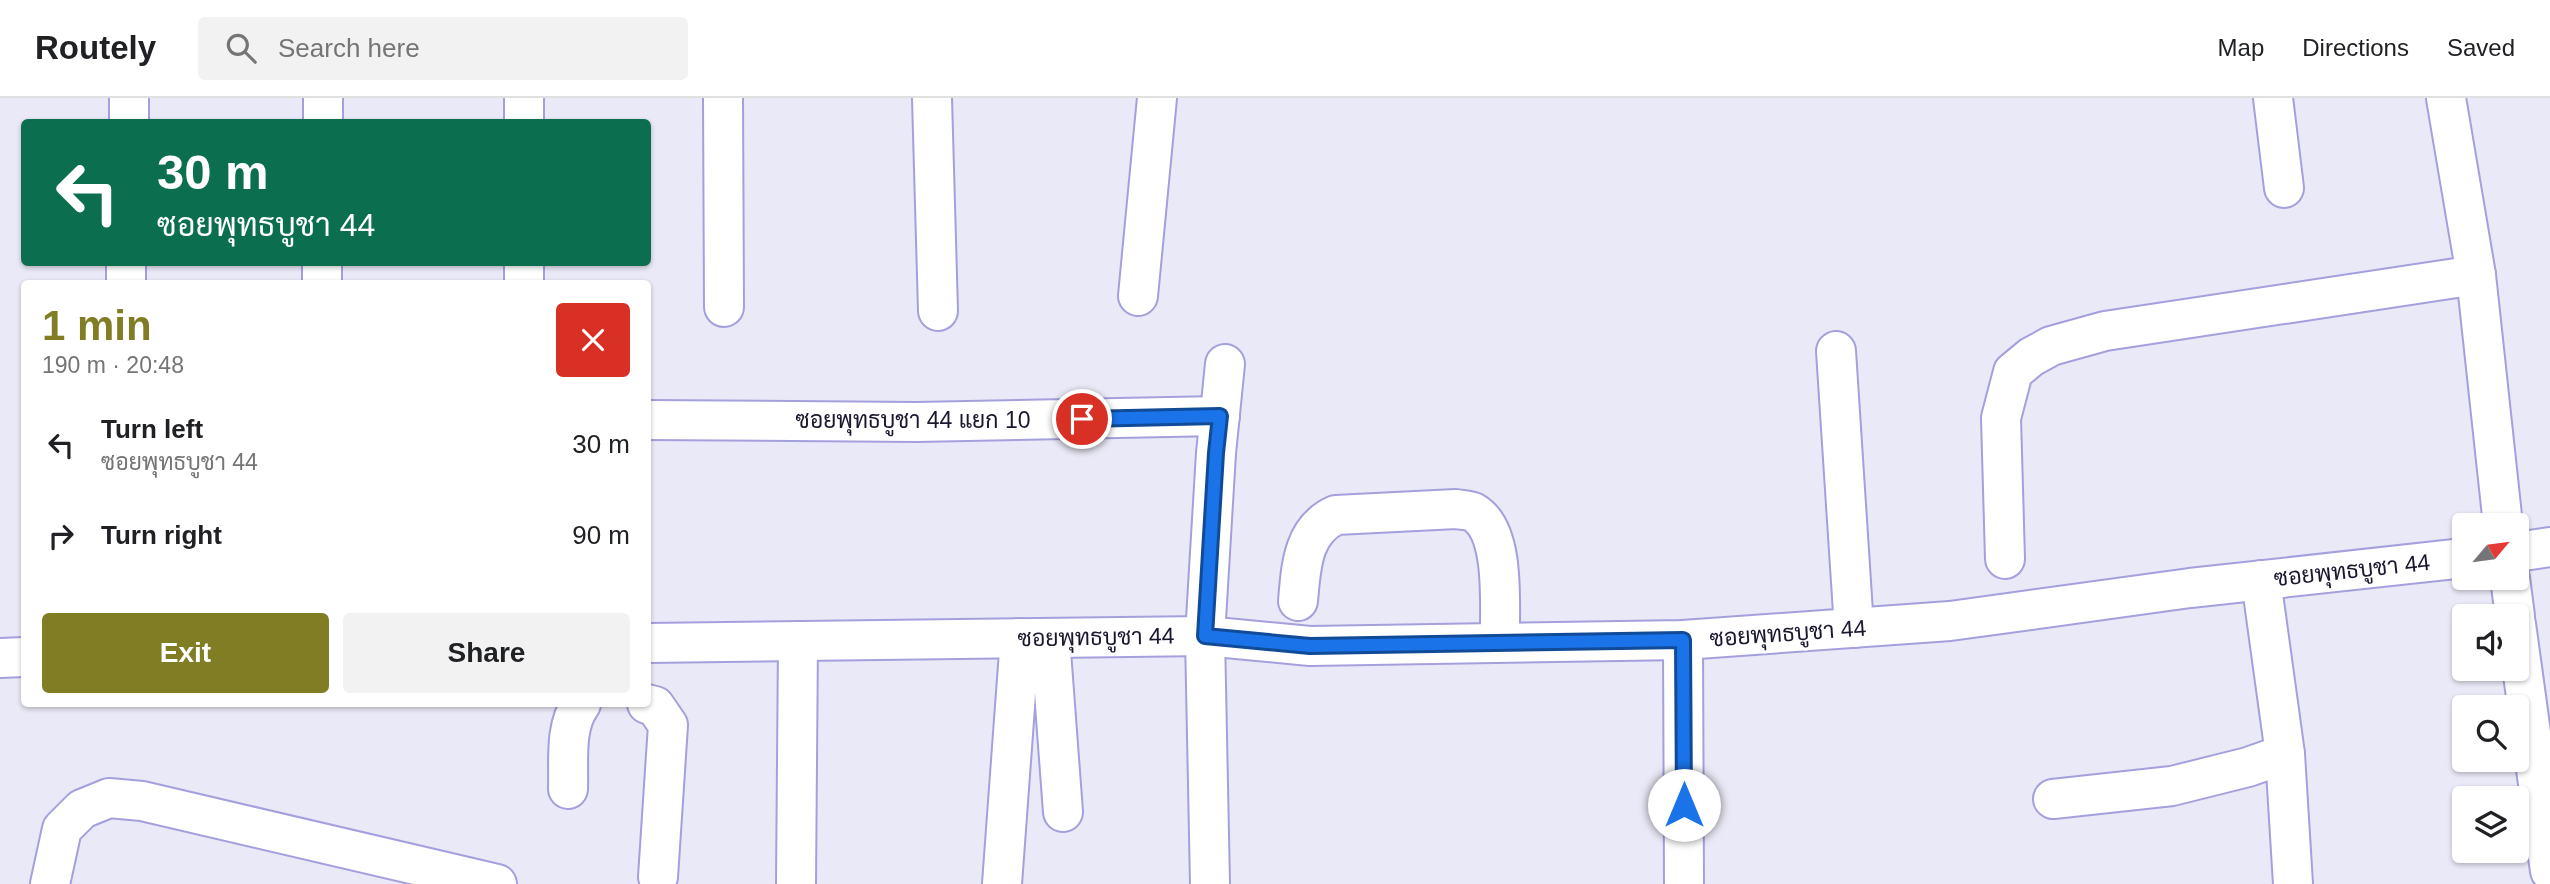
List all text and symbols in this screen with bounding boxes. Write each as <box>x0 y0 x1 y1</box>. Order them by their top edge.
search box <box>198 17 688 80</box>
text: Routely <box>35 29 156 66</box>
icon: search <box>222 29 260 67</box>
text: Search here <box>278 33 420 63</box>
text: Map <box>2218 34 2264 61</box>
text: Directions <box>2302 34 2409 61</box>
text: Saved <box>2447 34 2515 61</box>
text: 30 m <box>157 145 269 199</box>
icon: left <box>42 147 133 238</box>
text: ซอยพุทธบูชา 44 <box>157 207 375 243</box>
text: 1 min <box>42 302 152 349</box>
button: close <box>556 303 630 377</box>
text: 190 m · 20:48 <box>42 352 184 378</box>
pin <box>1052 389 1112 449</box>
icon: arrive <box>1063 400 1101 438</box>
street label: ซอยพุทธบูชา 44 แยก 10 <box>796 407 1030 437</box>
text: Turn left <box>101 414 203 444</box>
icon: left <box>42 426 80 464</box>
text: 30 m <box>572 429 630 459</box>
text: ซอยพุทธบูชา 44 <box>101 449 258 475</box>
north arrow <box>2452 513 2529 590</box>
map controls <box>2452 513 2529 863</box>
icon: right <box>42 517 80 555</box>
text: Turn right <box>101 520 222 550</box>
text: 90 m <box>572 520 630 550</box>
street label: ซอยพุทธบูชา 44 <box>2273 549 2432 595</box>
button: sound <box>2452 604 2529 681</box>
button: Exit <box>42 613 329 693</box>
button: Share <box>343 613 630 693</box>
street label: ซอยพุทธบูชา 44 <box>1709 615 1868 655</box>
street label: ซอยพุทธบูชา 44 <box>1017 623 1175 655</box>
button: search <box>2452 695 2529 772</box>
position arrow <box>1647 768 1721 842</box>
button: layers <box>2452 786 2529 863</box>

